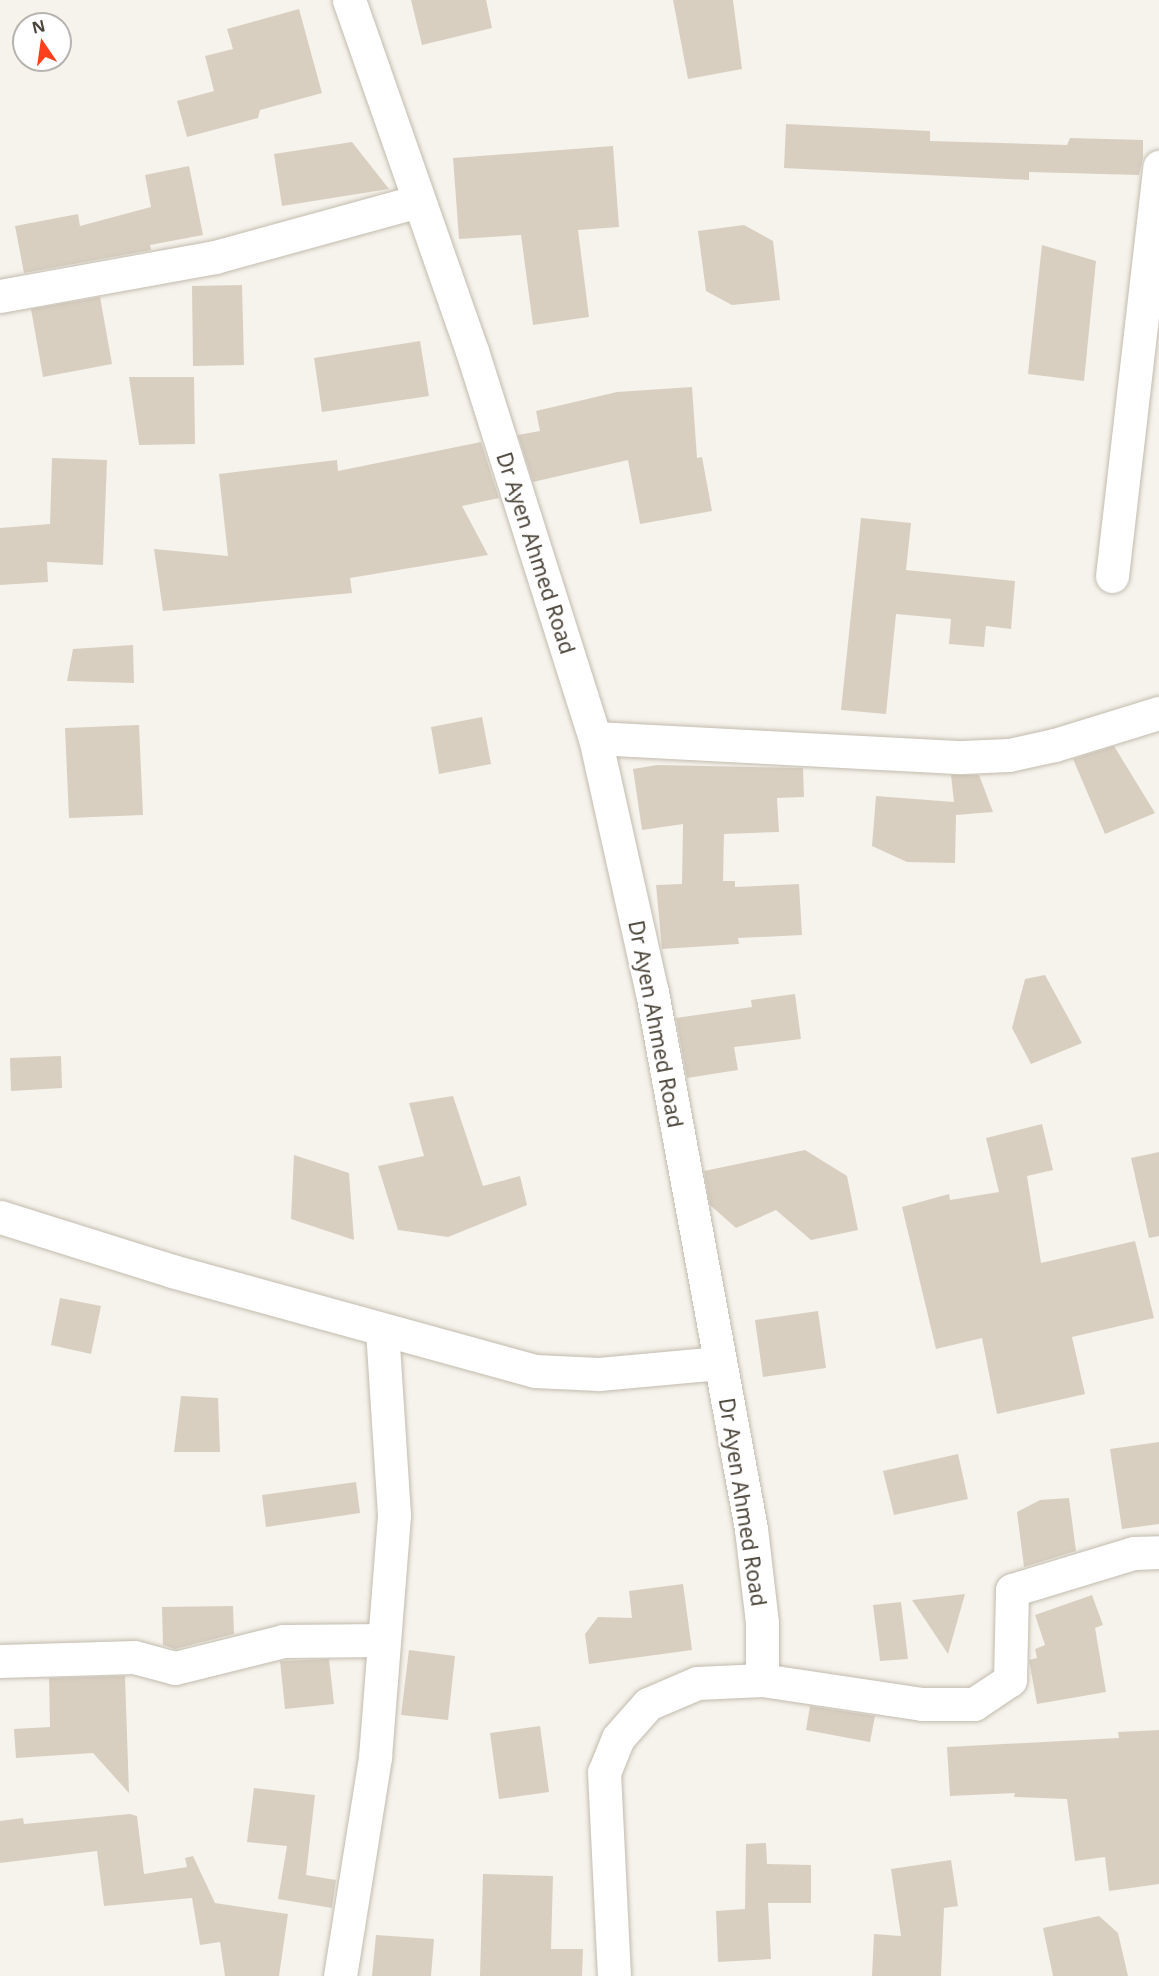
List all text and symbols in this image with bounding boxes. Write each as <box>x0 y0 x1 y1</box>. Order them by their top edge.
north arrow <box>12 12 72 72</box>
text: N <box>30 14 47 39</box>
street label: Dr Ayen Ahmed Road <box>491 449 581 657</box>
street label: Dr Ayen Ahmed Road <box>624 918 688 1130</box>
street label: Dr Ayen Ahmed Road <box>714 1396 772 1608</box>

